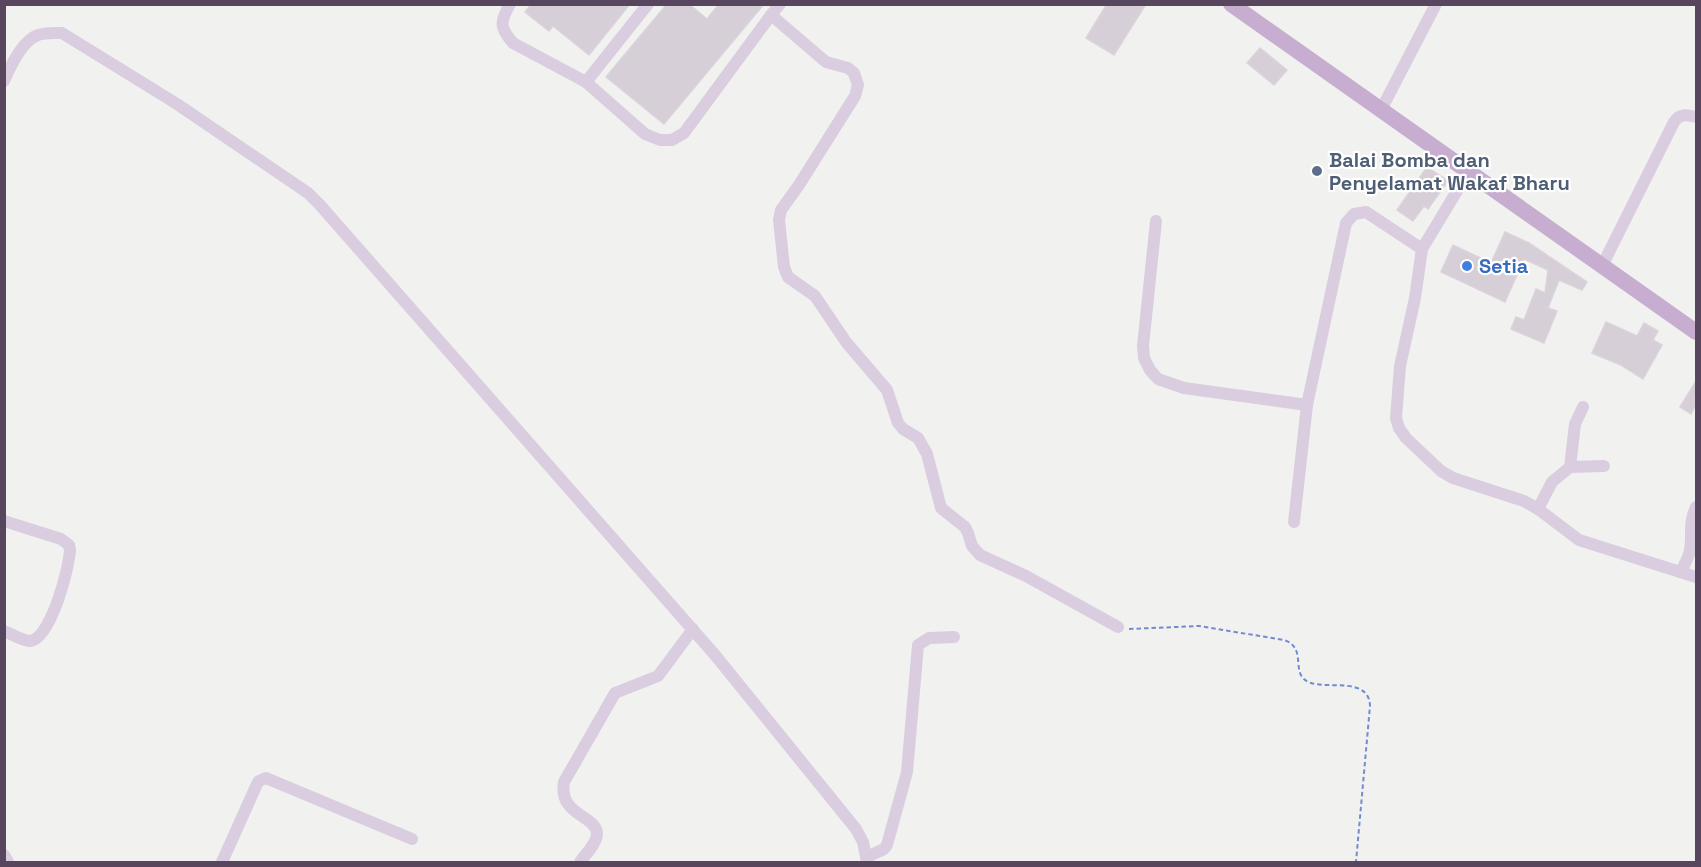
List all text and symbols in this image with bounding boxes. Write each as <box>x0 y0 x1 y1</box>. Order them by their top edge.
place label: Balai Bomba dan Penyelamat Wakaf Bharu <box>1329 147 1570 196</box>
marker: Balai Bomba dan Penyelamat Wakaf Bharu <box>1310 164 1324 178</box>
place label: Setia <box>1479 253 1529 279</box>
marker: Setia <box>1460 259 1474 273</box>

